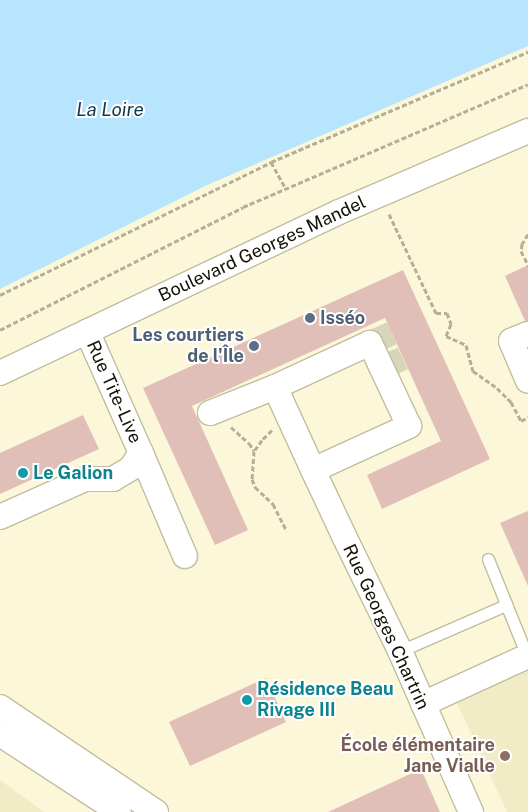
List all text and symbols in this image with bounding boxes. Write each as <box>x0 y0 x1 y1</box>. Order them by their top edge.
water label: La Loire <box>76 99 144 121</box>
street label: Boulevard Georges Mandel <box>155 191 369 307</box>
place label: Isséo <box>320 307 365 329</box>
marker: Isséo <box>304 312 316 324</box>
place label: Les courtiers de l'Île <box>132 325 244 368</box>
street label: Rue Tite-Live <box>82 337 146 447</box>
marker: Les courtiers de l'Île <box>248 340 260 352</box>
place label: Le Galion <box>33 462 113 484</box>
marker: Le Galion <box>17 467 29 479</box>
street label: Rue Georges Chartrin <box>338 541 434 713</box>
place label: Résidence Beau Rivage III <box>257 679 394 722</box>
marker: Résidence Beau Rivage III <box>241 694 253 706</box>
place label: École élémentaire Jane Vialle <box>340 735 495 778</box>
marker: École élémentaire Jane Vialle <box>499 750 511 762</box>

